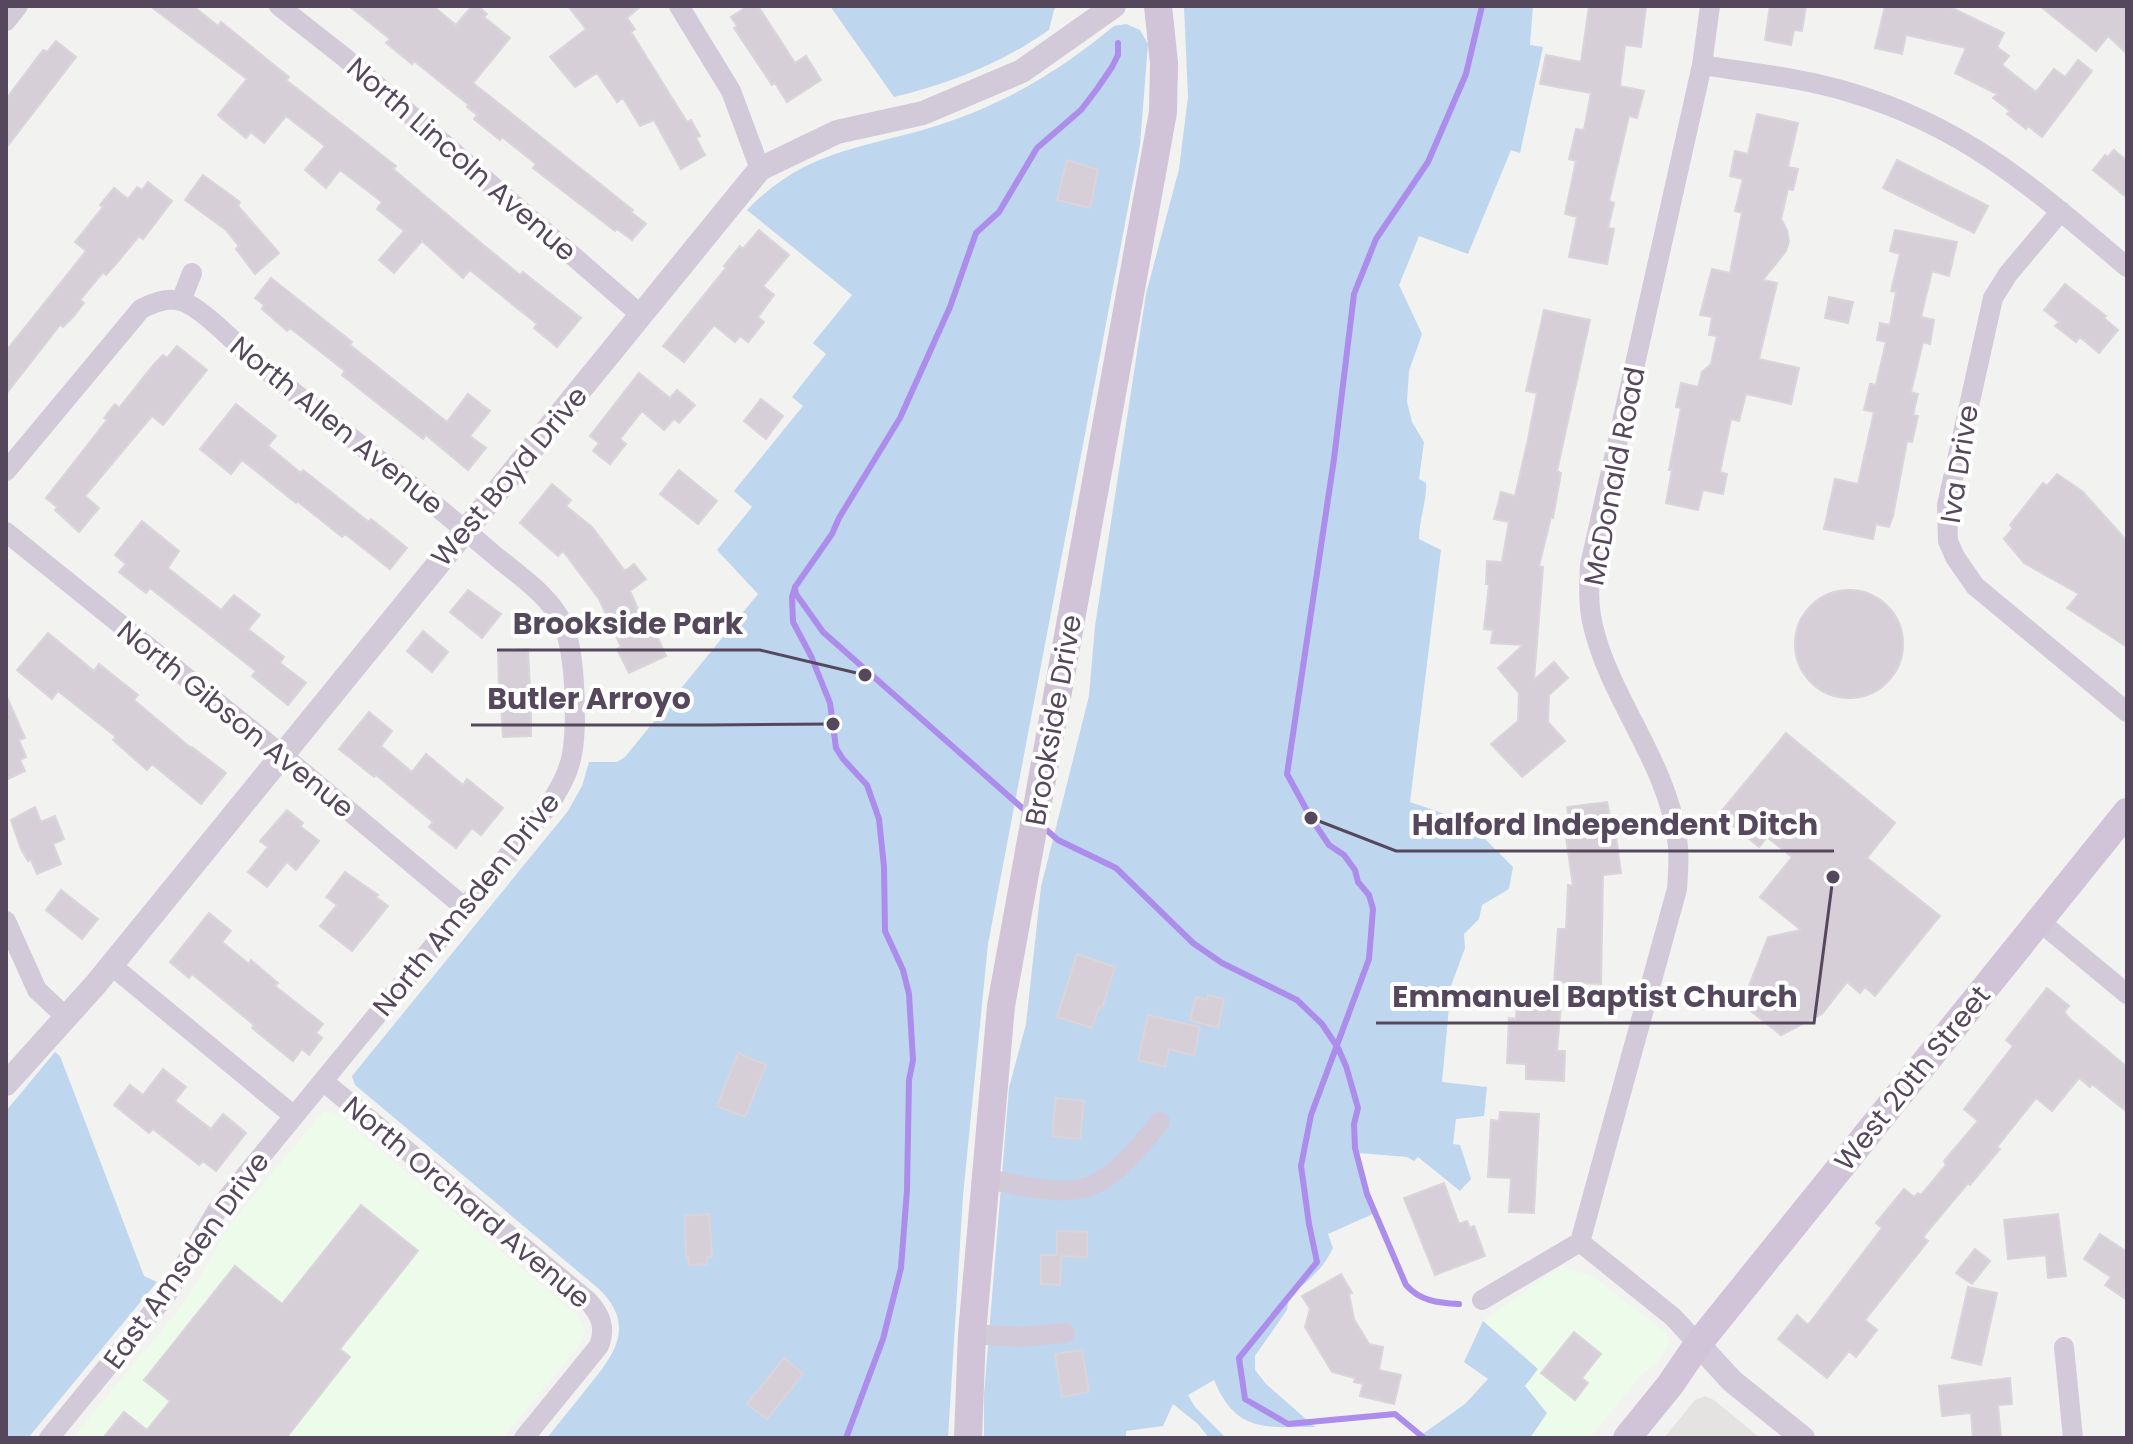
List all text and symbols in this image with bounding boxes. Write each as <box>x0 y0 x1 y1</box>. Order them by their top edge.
street label: North Lincoln Avenue <box>338 49 585 270</box>
street label: North Allen Avenue <box>222 327 452 524</box>
street label: McDonald Road <box>1574 364 1655 589</box>
street label: West Boyd Drive <box>422 378 596 575</box>
street label: Iva Drive <box>1931 402 1988 526</box>
callout: Brookside Park <box>497 596 760 650</box>
text: Brookside Park <box>513 602 744 645</box>
street label: North Gibson Avenue <box>109 612 362 827</box>
street label: Brookside Drive <box>1016 612 1091 829</box>
callout: Butler Arroyo <box>471 671 707 725</box>
text: Butler Arroyo <box>487 677 691 720</box>
street label: North Amsden Drive <box>364 784 569 1025</box>
callout: Halford Independent Ditch <box>1396 797 1834 851</box>
text: Halford Independent Ditch <box>1412 803 1818 846</box>
callout: Emmanuel Baptist Church <box>1376 969 1814 1023</box>
text: Emmanuel Baptist Church <box>1392 975 1798 1018</box>
street label: West 20th Street <box>1825 977 1999 1179</box>
street label: North Orchard Avenue <box>335 1087 599 1318</box>
street label: East Amsden Drive <box>94 1144 279 1377</box>

